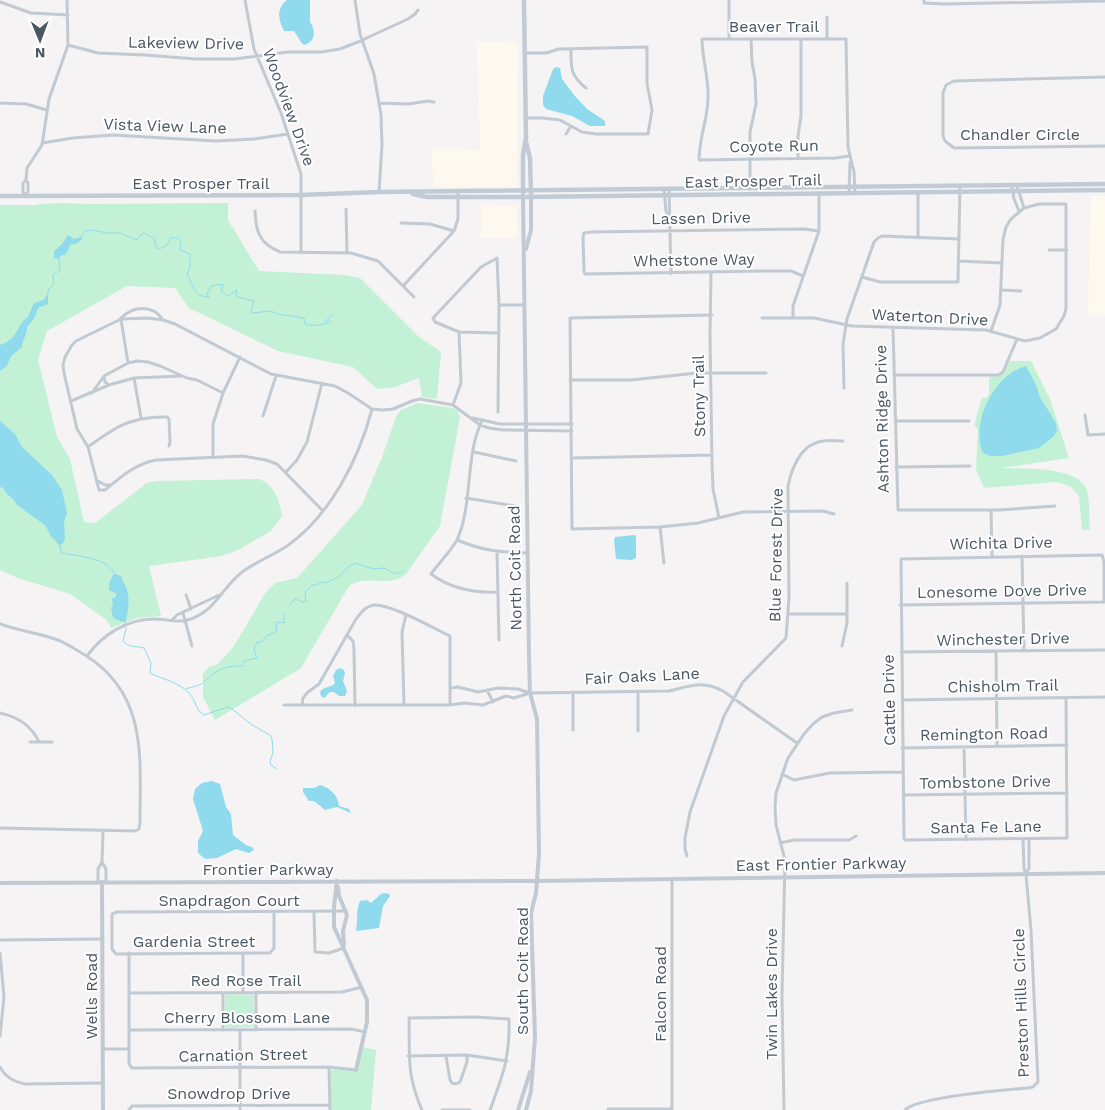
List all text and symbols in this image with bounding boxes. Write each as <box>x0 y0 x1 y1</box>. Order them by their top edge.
north arrow <box>15 15 65 65</box>
street label: Beaver Trail <box>729 17 819 36</box>
street label: Lakeview Drive <box>128 32 244 54</box>
text: N <box>35 45 46 61</box>
street label: Woodview Drive <box>259 46 319 168</box>
street label: Vista View Lane <box>103 114 227 138</box>
street label: Chandler Circle <box>960 125 1080 144</box>
street label: Coyote Run <box>729 136 819 156</box>
street label: East Prosper Trail <box>684 170 822 192</box>
street label: East Prosper Trail <box>132 174 270 193</box>
street label: Lassen Drive <box>651 208 751 228</box>
street label: Whetstone Way <box>633 249 756 271</box>
street label: Waterton Drive <box>871 304 989 330</box>
street label: Ashton Ridge Drive <box>871 345 893 493</box>
street label: Stony Trail <box>689 355 709 437</box>
street label: Blue Forest Drive <box>765 488 787 622</box>
street label: North Coit Road <box>504 505 526 631</box>
street label: Wichita Drive <box>949 533 1053 553</box>
street label: Lonesome Dove Drive <box>917 580 1087 602</box>
street label: Winchester Drive <box>936 628 1070 650</box>
street label: Cattle Drive <box>879 654 899 746</box>
street label: Fair Oaks Lane <box>584 663 700 689</box>
street label: Chisholm Trail <box>947 676 1059 696</box>
street label: Remington Road <box>920 723 1048 745</box>
street label: Tombstone Drive <box>919 771 1051 793</box>
street label: Santa Fe Lane <box>930 817 1042 837</box>
street label: East Frontier Parkway <box>735 853 907 875</box>
street label: Frontier Parkway <box>202 860 334 879</box>
street label: Snapdragon Court <box>158 891 300 910</box>
street label: South Coit Road <box>513 907 532 1035</box>
street label: Twin Lakes Drive <box>762 928 781 1060</box>
street label: Preston Hills Circle <box>1009 928 1033 1078</box>
street label: Gardenia Street <box>133 932 256 951</box>
street label: Falcon Road <box>651 946 670 1042</box>
street label: Wells Road <box>82 953 101 1039</box>
street label: Red Rose Trail <box>191 971 302 990</box>
street label: Cherry Blossom Lane <box>164 1008 330 1027</box>
street label: Carnation Street <box>178 1044 308 1066</box>
street label: Snowdrop Drive <box>167 1084 291 1103</box>

